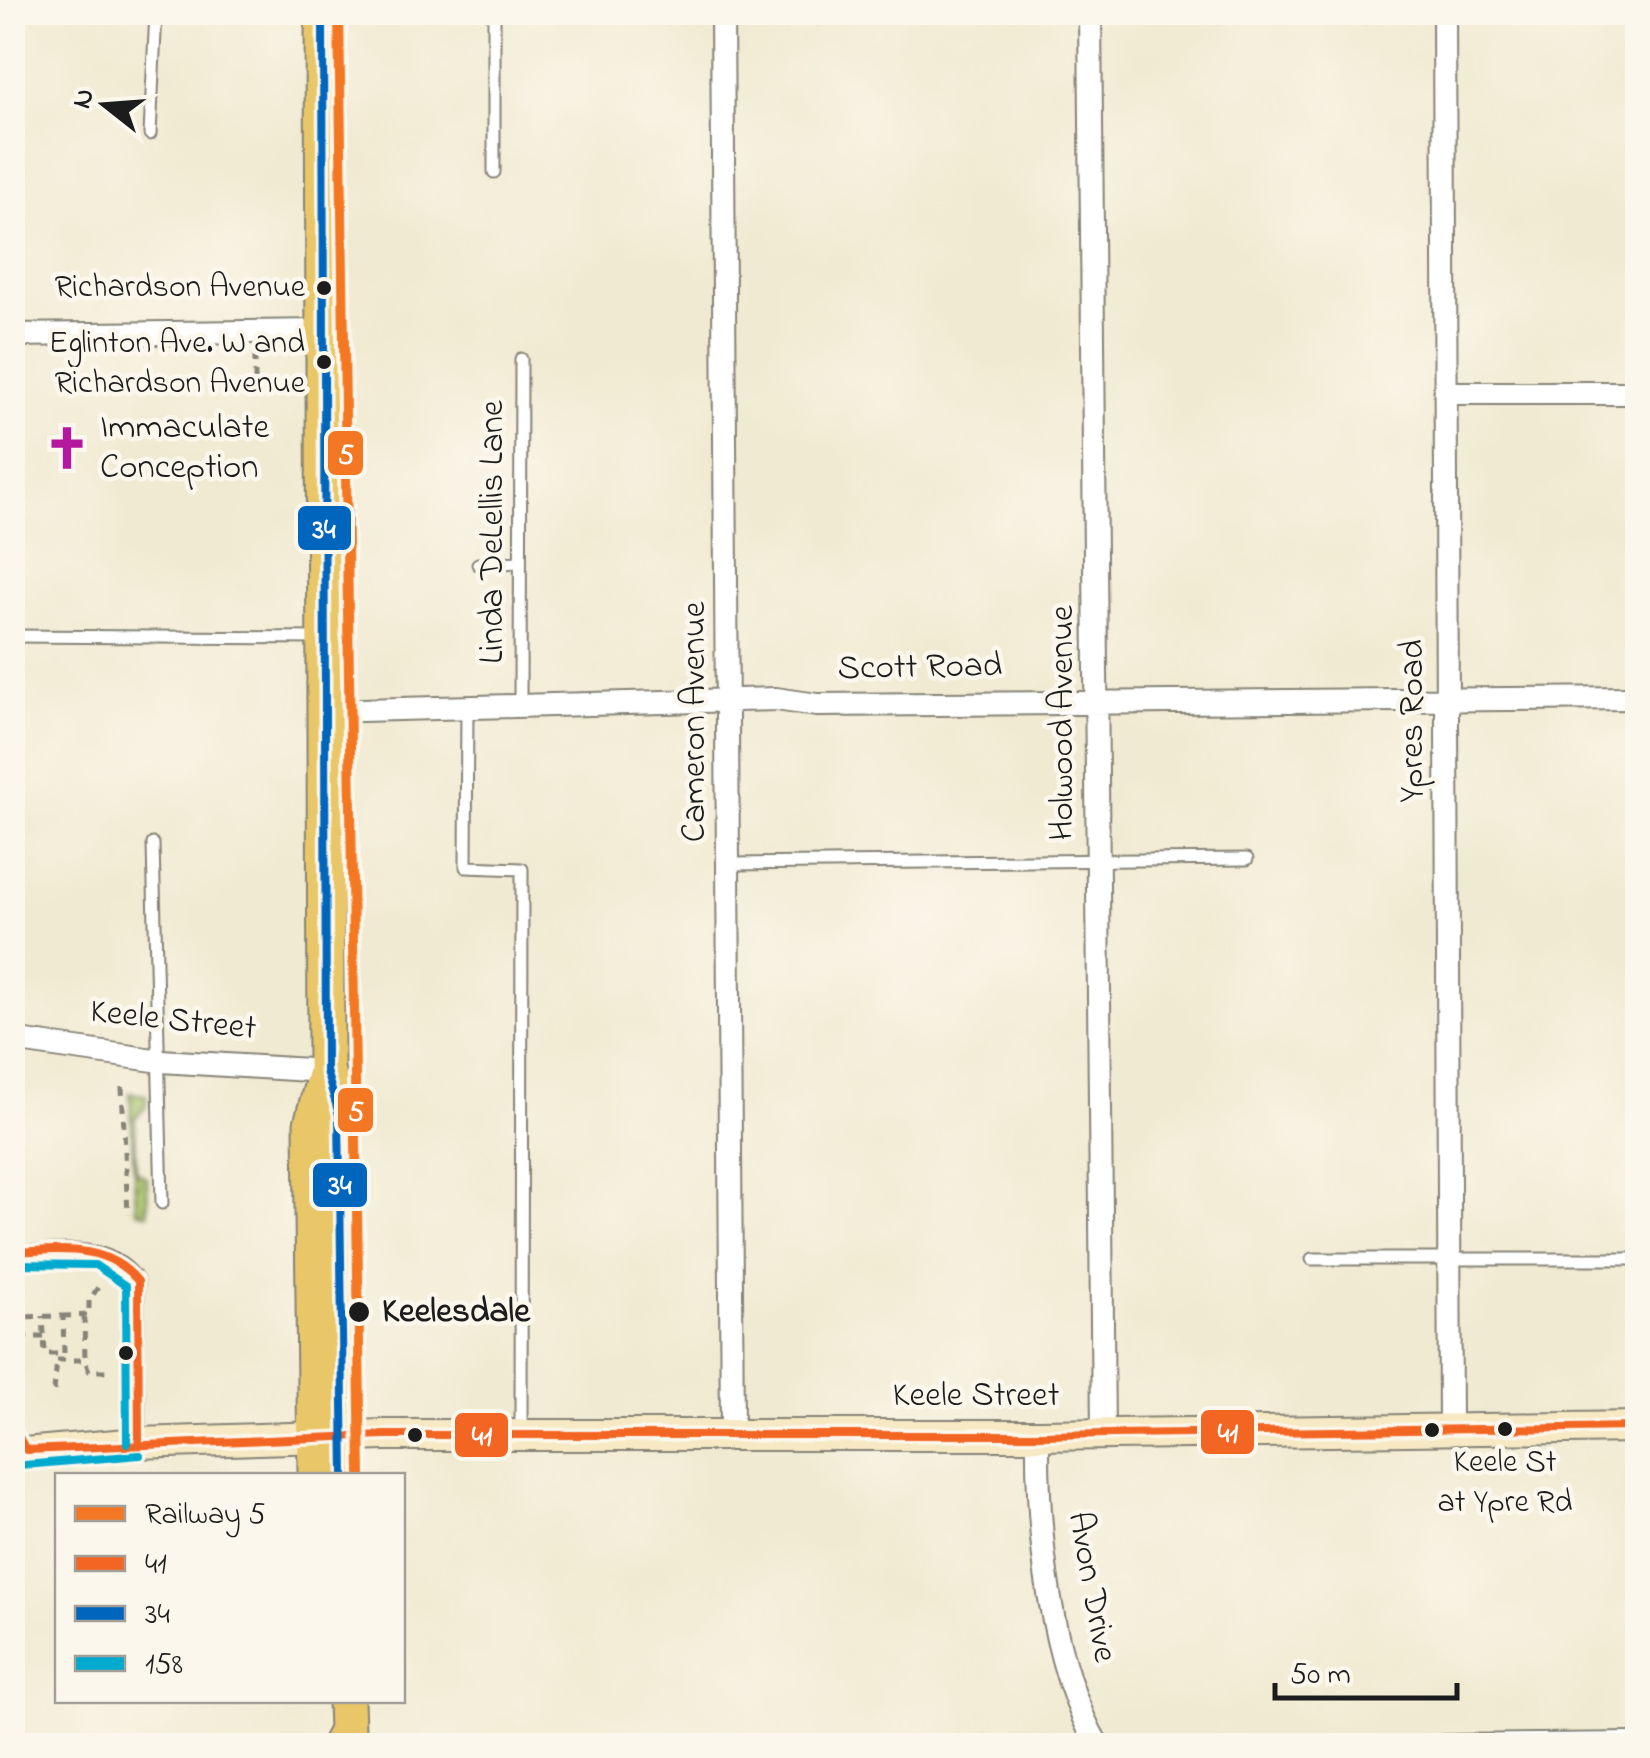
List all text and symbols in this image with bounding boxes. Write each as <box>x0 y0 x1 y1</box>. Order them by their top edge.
north arrow <box>55 55 155 155</box>
text: N <box>62 84 107 114</box>
place label: Richardson Avenue <box>55 265 306 312</box>
marker: Richardson Avenue <box>314 278 334 298</box>
place label: Eglinton Ave. W and Richardson Avenue <box>49 321 306 408</box>
marker: Eglinton Ave. W and Richardson Avenue <box>314 352 334 372</box>
street label: Linda DeLellis Lane <box>468 400 519 664</box>
place label: Immaculate Conception <box>100 403 269 494</box>
church icon: Immaculate Conception <box>43 424 91 472</box>
line badge: 5 <box>326 429 365 477</box>
text: 5 <box>338 436 354 477</box>
line badge: 34 <box>296 504 353 552</box>
text: 34 <box>311 511 336 552</box>
street label: Cameron Avenue <box>670 601 721 842</box>
street label: Holwood Avenue <box>1038 605 1089 841</box>
street label: Ypres Road <box>1388 639 1439 803</box>
street label: Scott Road <box>837 641 1003 695</box>
street label: Keele Street <box>87 987 259 1055</box>
line badge: 5 <box>336 1086 375 1134</box>
text: 5 <box>348 1093 364 1134</box>
line badge: 34 <box>311 1161 369 1209</box>
text: 34 <box>327 1167 352 1208</box>
place label: Keelesdale <box>382 1287 531 1338</box>
marker: Keelesdale <box>346 1299 372 1325</box>
unlabelled marker <box>116 1343 136 1363</box>
street label: Keele Street <box>893 1371 1060 1422</box>
line badge: 41 <box>1199 1408 1256 1456</box>
line badge: 41 <box>453 1411 510 1459</box>
text: 41 <box>1218 1415 1238 1456</box>
text: 41 <box>472 1418 492 1459</box>
marker: Keele St at Ypre Rd <box>1495 1419 1515 1439</box>
unlabelled marker <box>1422 1420 1442 1440</box>
unlabelled marker <box>405 1425 425 1445</box>
place label: Keele St at Ypre Rd <box>1437 1440 1573 1527</box>
legend <box>55 1473 405 1703</box>
text: Railway 5 <box>145 1494 265 1538</box>
street label: Avon Drive <box>1053 1508 1129 1667</box>
text: 41 <box>145 1544 167 1588</box>
text: 34 <box>145 1594 170 1638</box>
scale bar <box>1275 1638 1458 1700</box>
text: 158 <box>145 1644 183 1688</box>
text: 50 m <box>1290 1654 1351 1698</box>

